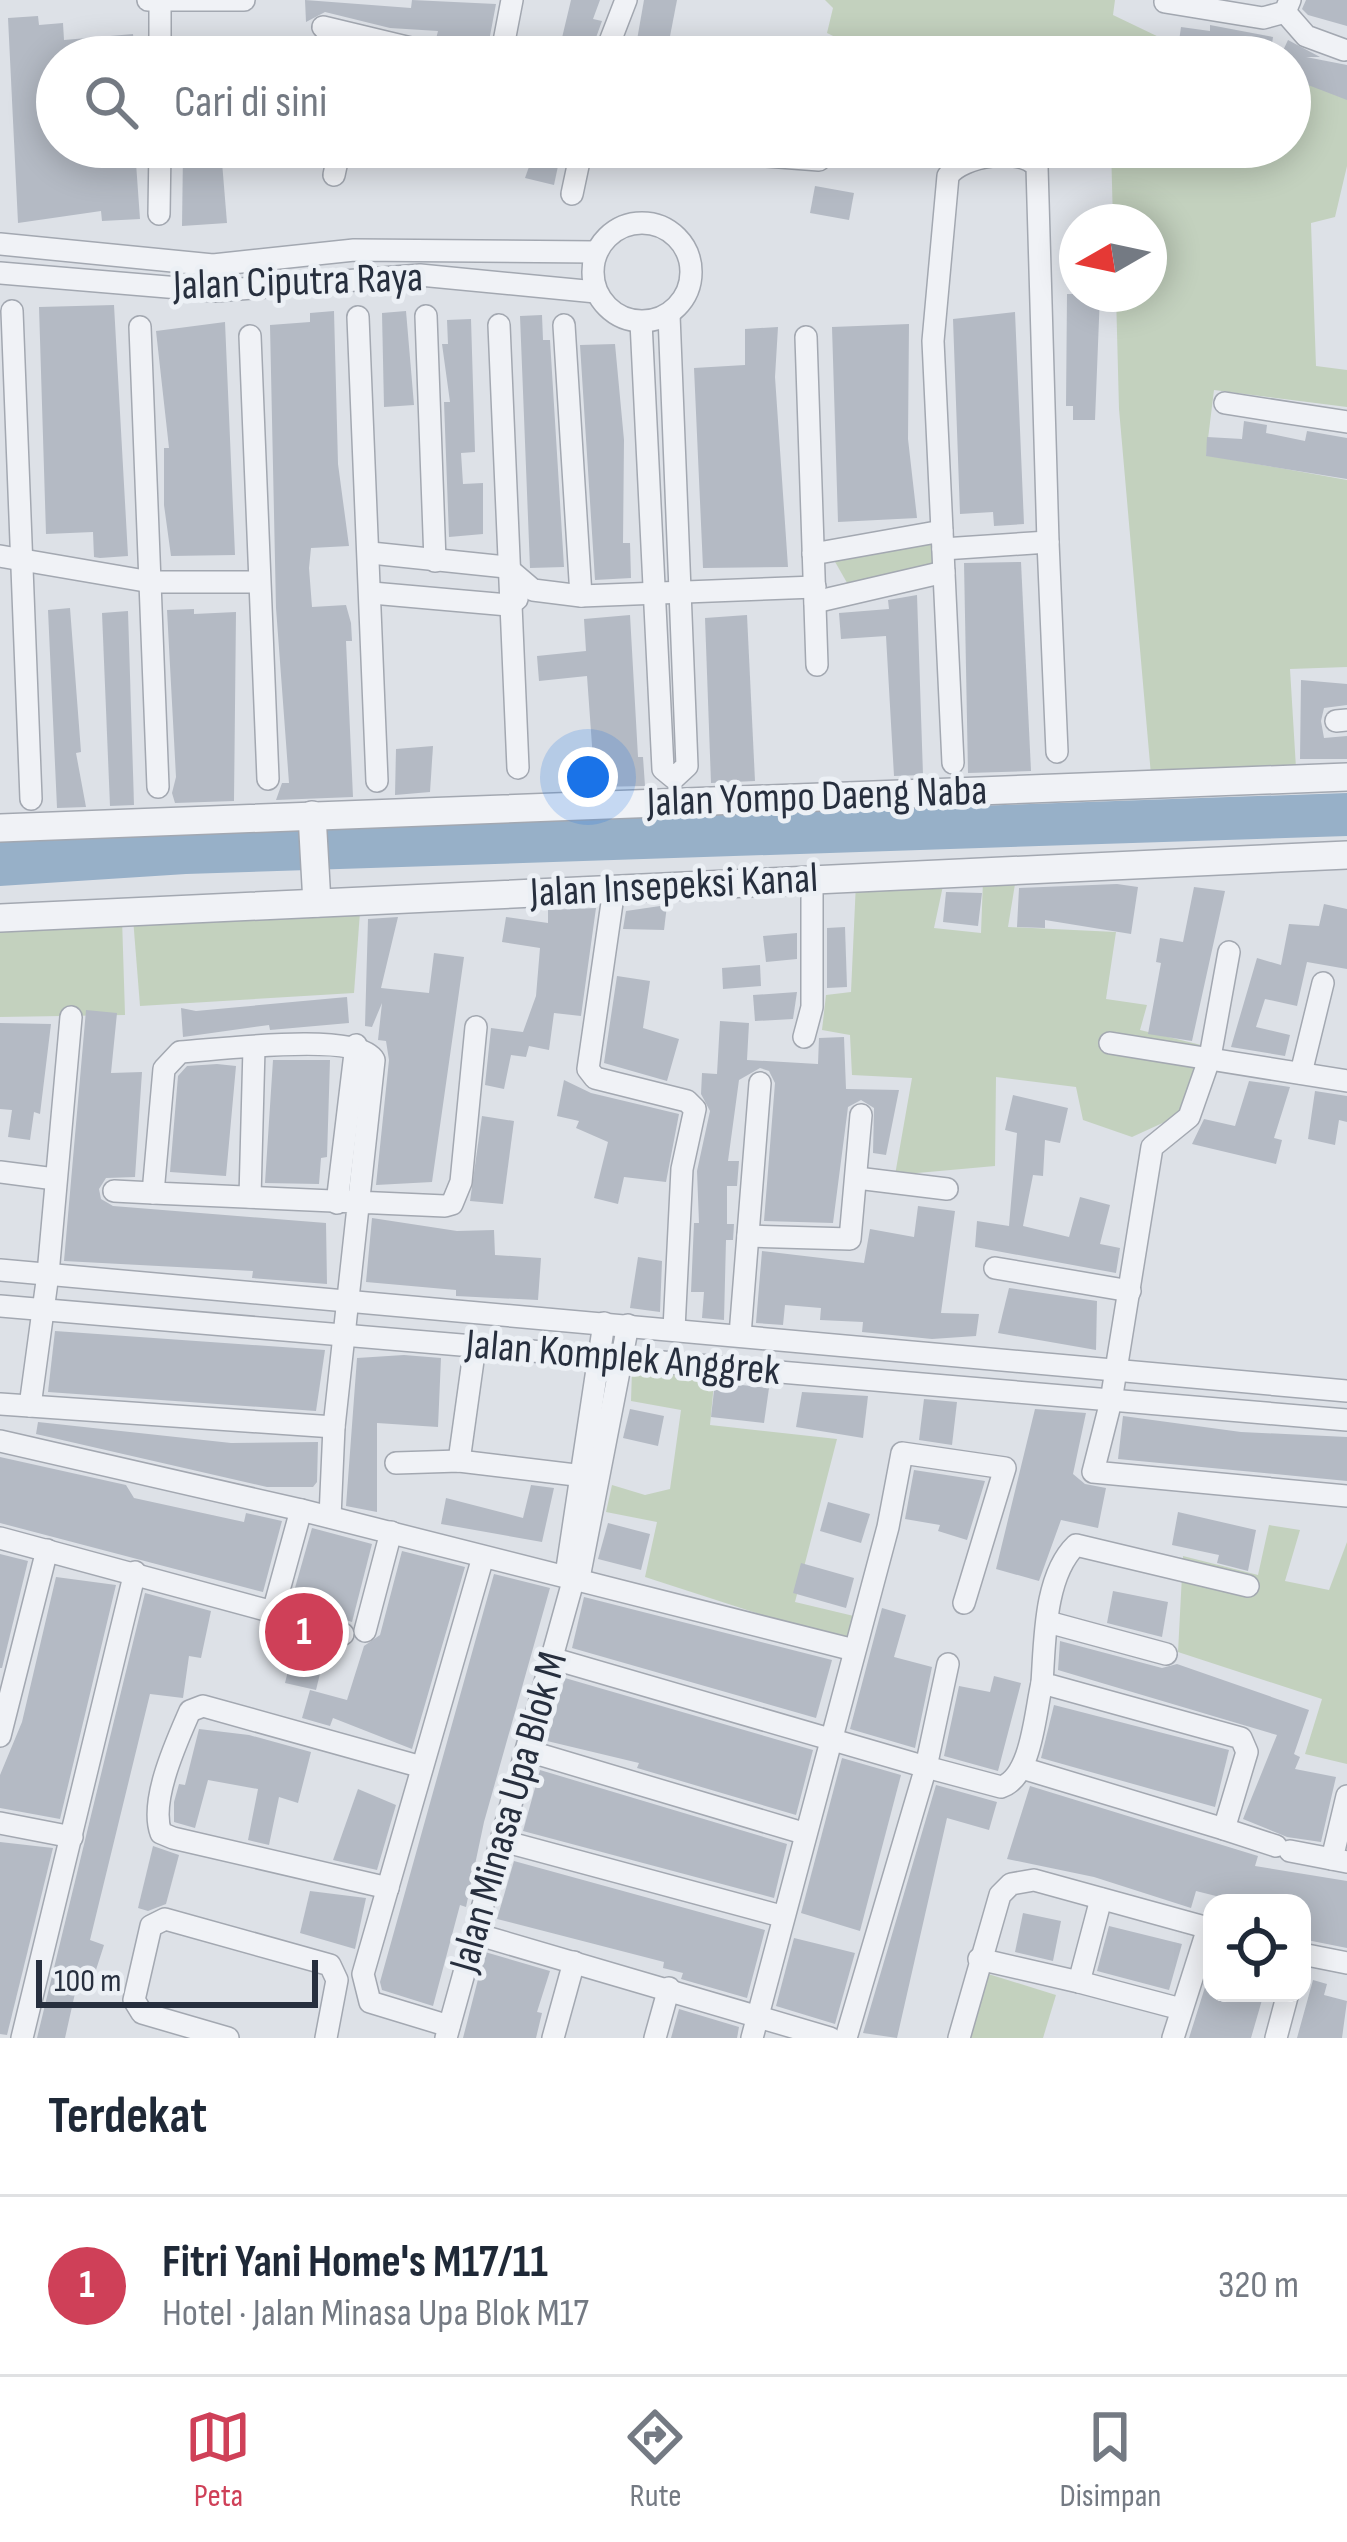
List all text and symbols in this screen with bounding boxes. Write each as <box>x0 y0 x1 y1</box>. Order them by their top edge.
search box <box>36 36 1311 168</box>
icon: search <box>78 69 144 135</box>
text: Cari di sini <box>174 75 327 130</box>
north arrow <box>1059 204 1167 312</box>
street label: Jalan Ciputra Raya <box>171 252 424 312</box>
your location <box>558 747 618 807</box>
street label: Jalan Yompo Daeng Naba <box>645 766 988 828</box>
street label: Jalan Insepeksi Kanal <box>528 853 819 919</box>
street label: Jalan Komplek Anggrek <box>463 1319 782 1397</box>
pin: 1 <box>265 1587 343 1677</box>
street label: Jalan Minasa Upa Blok M <box>439 1646 579 1979</box>
map controls <box>1203 1894 1311 2002</box>
button: locate <box>1203 1894 1311 2002</box>
scale bar <box>36 1954 318 2007</box>
text: 100 m <box>54 1961 121 2001</box>
text: Terdekat <box>48 2086 207 2147</box>
text: Fitri Yani Home's M17/11 <box>162 2235 548 2290</box>
text: 1 <box>79 2262 95 2309</box>
text: 320 m <box>1218 2262 1299 2309</box>
text: Hotel · Jalan Minasa Upa Blok M17 <box>162 2290 589 2337</box>
tab: Peta <box>185 2404 251 2516</box>
tab: Rute <box>622 2404 688 2516</box>
tab: Disimpan <box>1059 2404 1161 2516</box>

